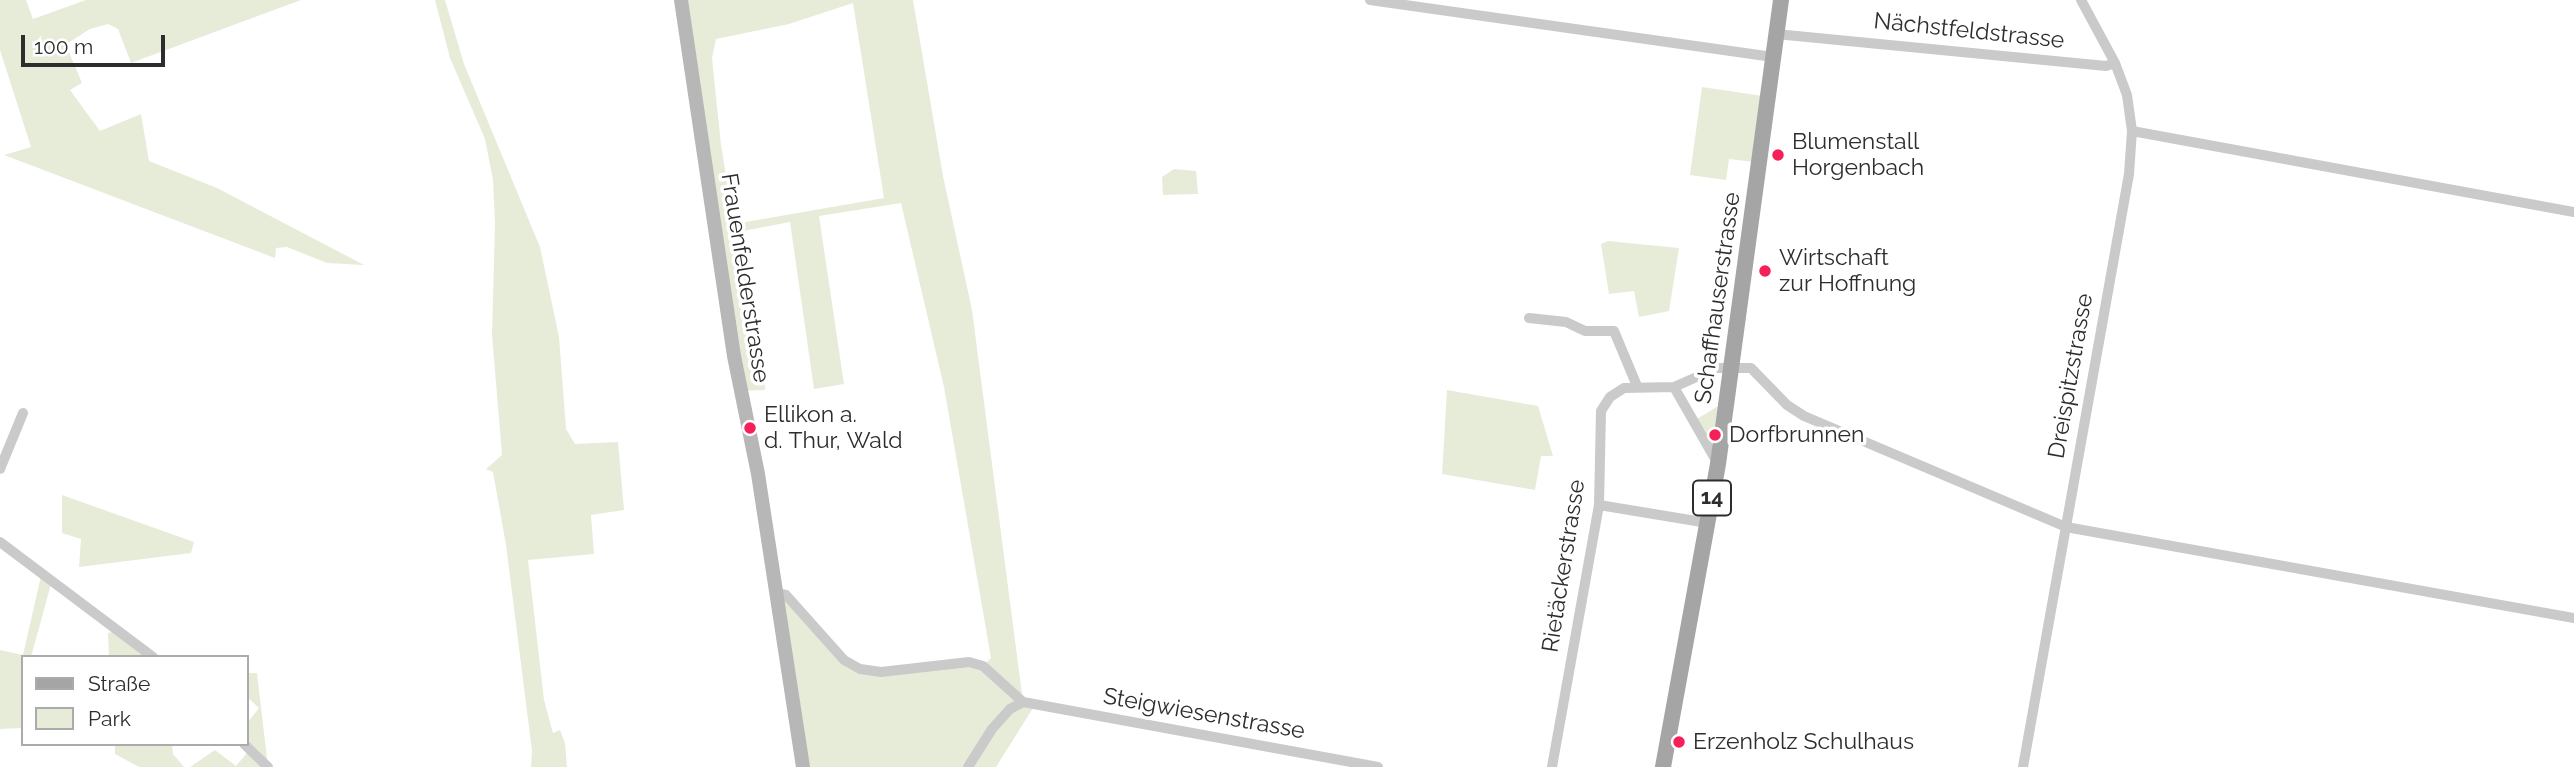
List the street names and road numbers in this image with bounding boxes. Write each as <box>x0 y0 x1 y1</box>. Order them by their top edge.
street label: Nächstfeldstrasse <box>1872 7 2066 55</box>
street label: Frauenfelderstrasse <box>715 171 775 385</box>
street label: Schaffhauserstrasse <box>1689 191 1747 405</box>
street label: Dreispitzstrasse <box>2043 291 2099 461</box>
street label: Rietäckerstrasse <box>1537 478 1591 654</box>
road number: 14 <box>1693 480 1731 516</box>
street label: Steigwiesenstrasse <box>1101 683 1307 745</box>

